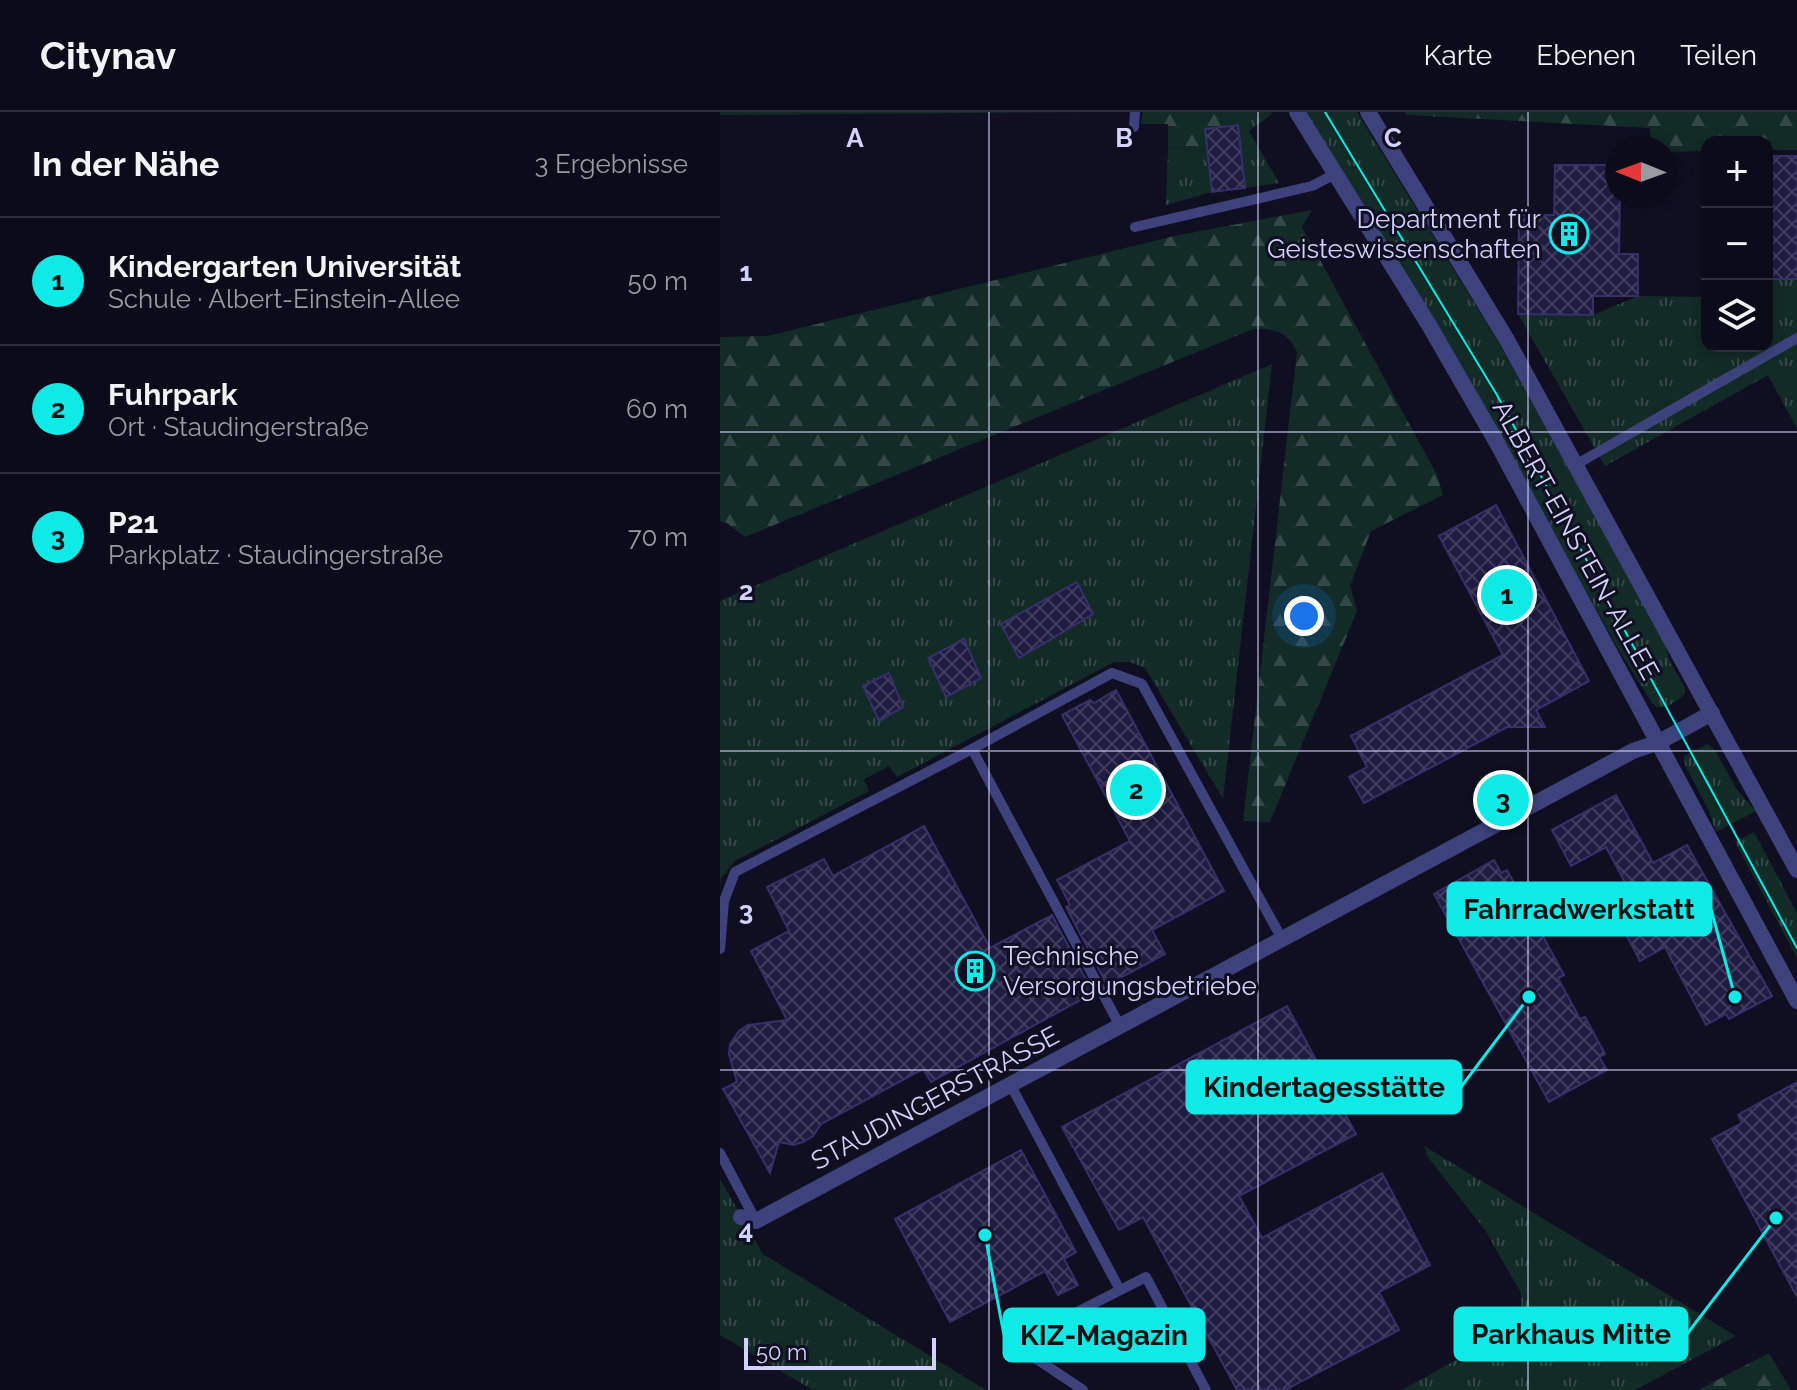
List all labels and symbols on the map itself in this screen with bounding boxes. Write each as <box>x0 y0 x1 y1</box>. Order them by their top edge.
text: A <box>846 123 864 153</box>
text: B <box>1115 123 1133 153</box>
text: C <box>1384 123 1402 153</box>
north arrow <box>1605 136 1677 208</box>
place label: Department für Geisteswissenschaften <box>1267 204 1541 264</box>
building icon: Department für Geisteswissenschaften <box>1548 213 1590 255</box>
text: 1 <box>740 257 753 287</box>
street label: ALBERT-EINSTEIN-ALLEE <box>1487 395 1665 685</box>
pin: 1 <box>1481 565 1533 625</box>
text: 2 <box>739 576 753 606</box>
your location <box>1284 596 1324 636</box>
pin: 2 <box>1110 760 1162 820</box>
pin: 3 <box>1477 770 1529 830</box>
callout: Fahrradwerkstatt <box>1448 883 1711 935</box>
text: Fahrradwerkstatt <box>1463 893 1695 926</box>
text: 3 <box>739 896 753 926</box>
place label: Technische Versorgungsbetriebe <box>1003 941 1257 1001</box>
building icon: Technische Versorgungsbetriebe <box>954 950 996 992</box>
street label: STAUDINGERSTRASSE <box>806 1020 1064 1176</box>
callout: Kindertagesstätte <box>1187 1061 1461 1113</box>
text: Kindertagesstätte <box>1203 1071 1445 1104</box>
text: 4 <box>739 1215 753 1245</box>
callout: Parkhaus Mitte <box>1455 1308 1687 1360</box>
callout: KIZ-Magazin <box>1004 1309 1204 1361</box>
text: Parkhaus Mitte <box>1471 1318 1671 1351</box>
text: KIZ-Magazin <box>1020 1319 1188 1352</box>
scale bar <box>744 1334 936 1370</box>

